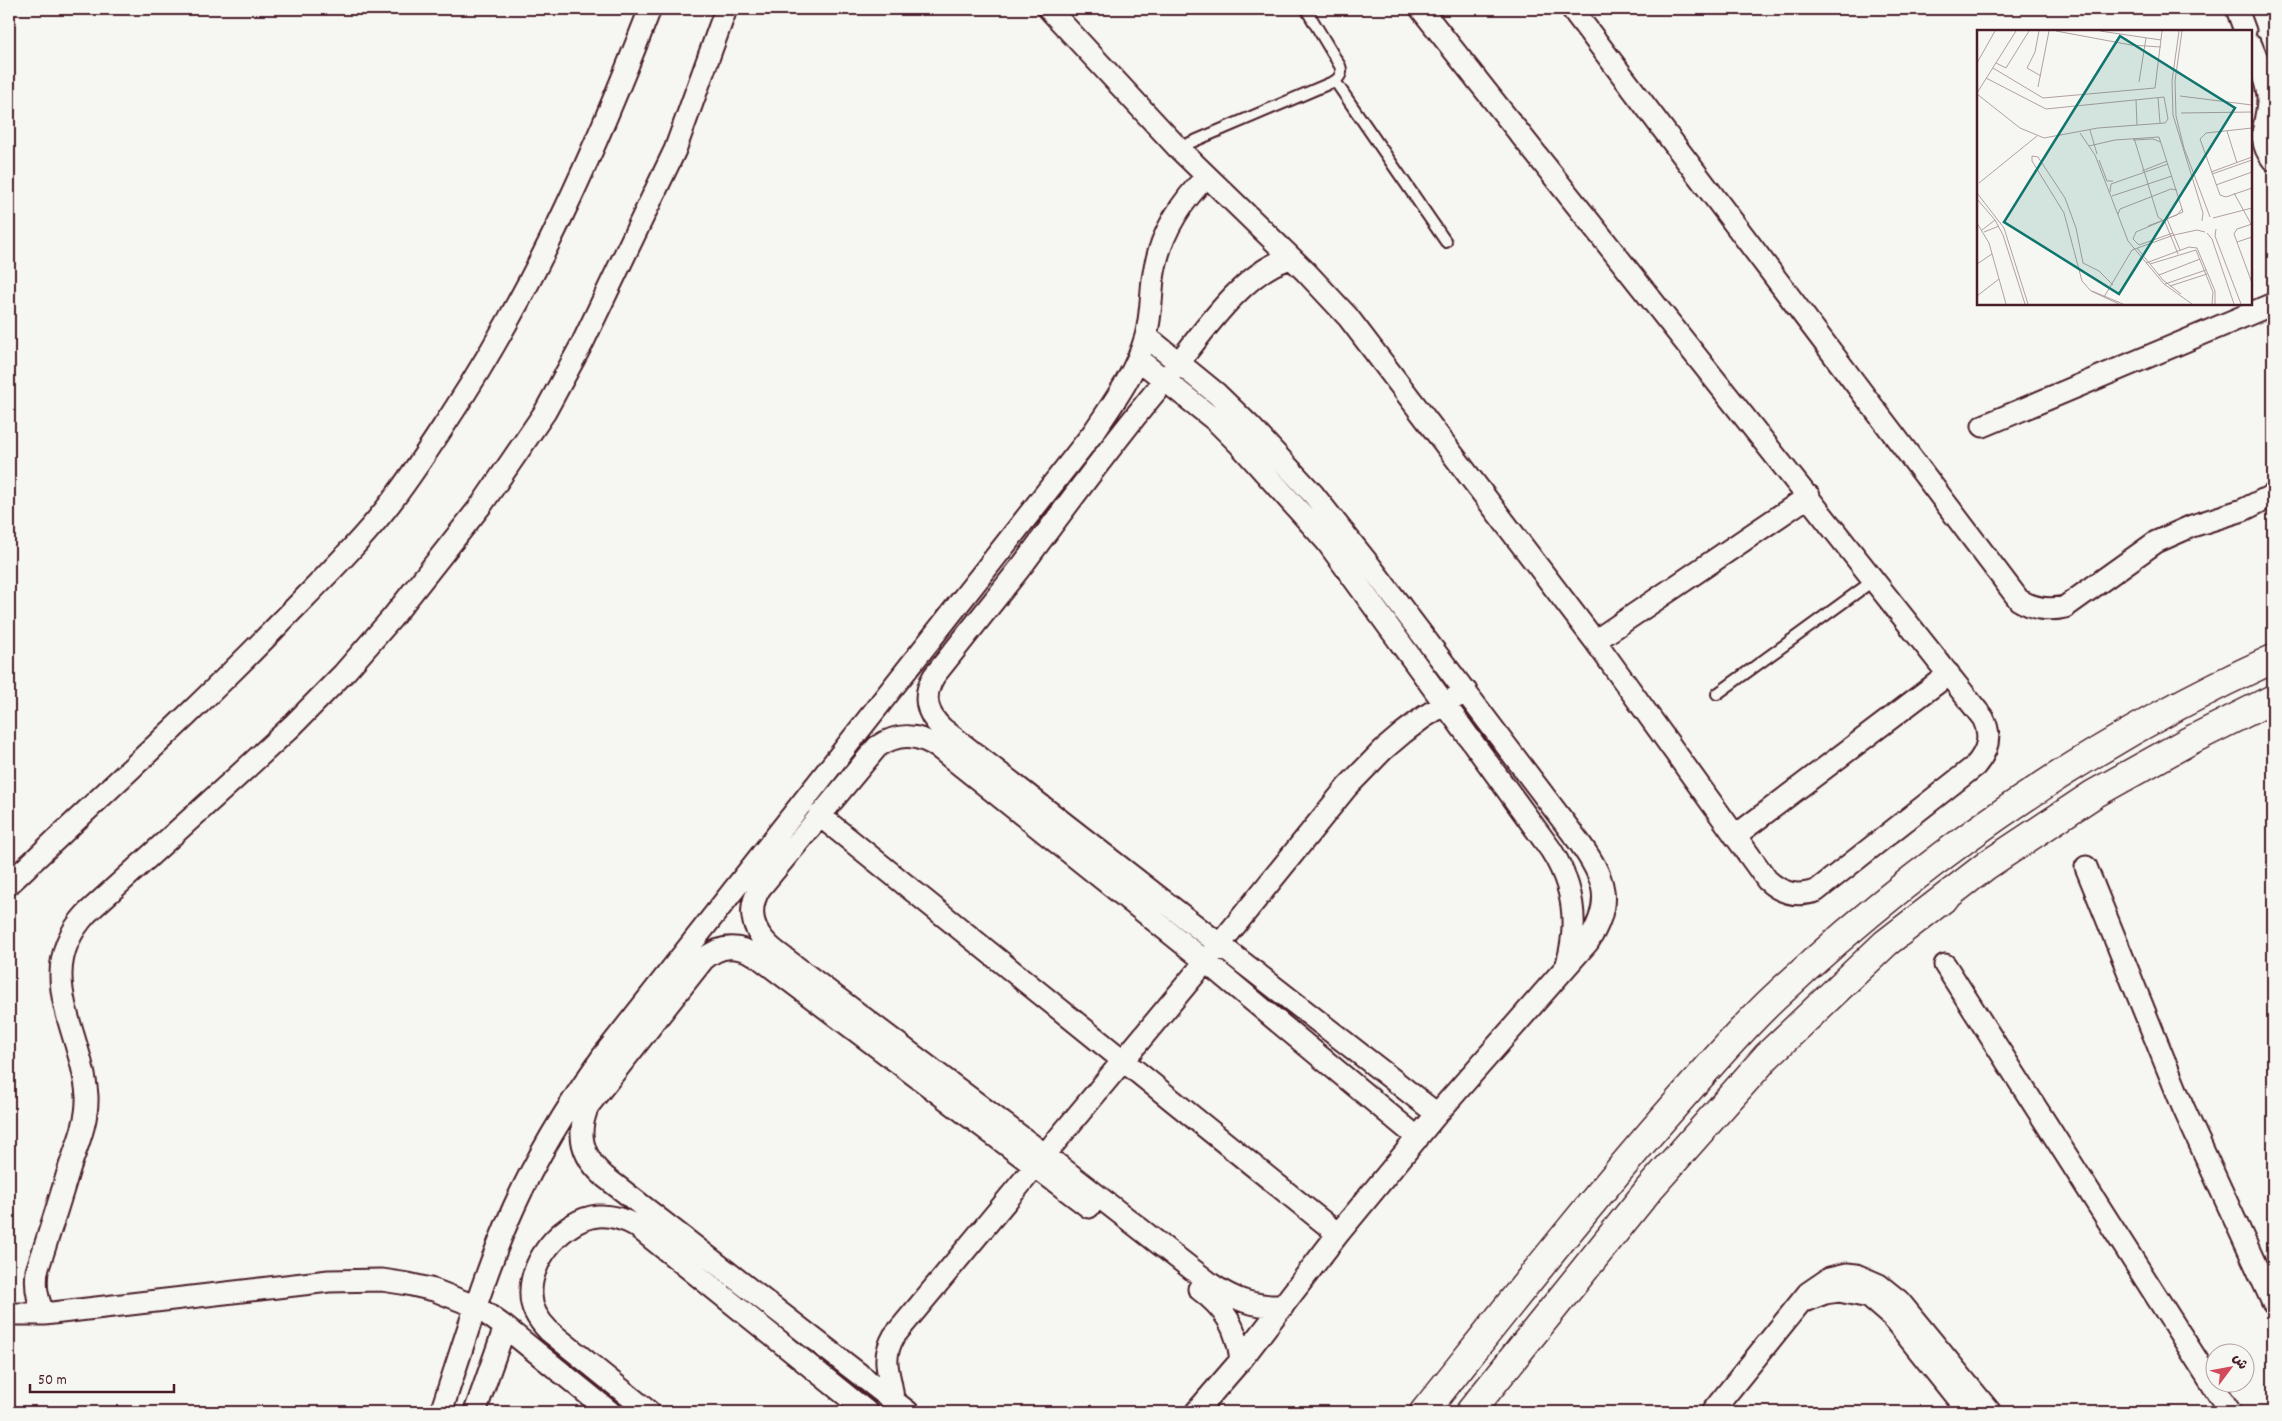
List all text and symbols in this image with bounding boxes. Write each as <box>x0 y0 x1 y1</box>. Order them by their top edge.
inset map <box>1977 30 2252 305</box>
north arrow <box>2204 1344 2254 1394</box>
text: ش <box>2227 1350 2252 1374</box>
scale bar <box>30 1361 174 1393</box>
text: 50 m <box>38 1370 67 1392</box>

